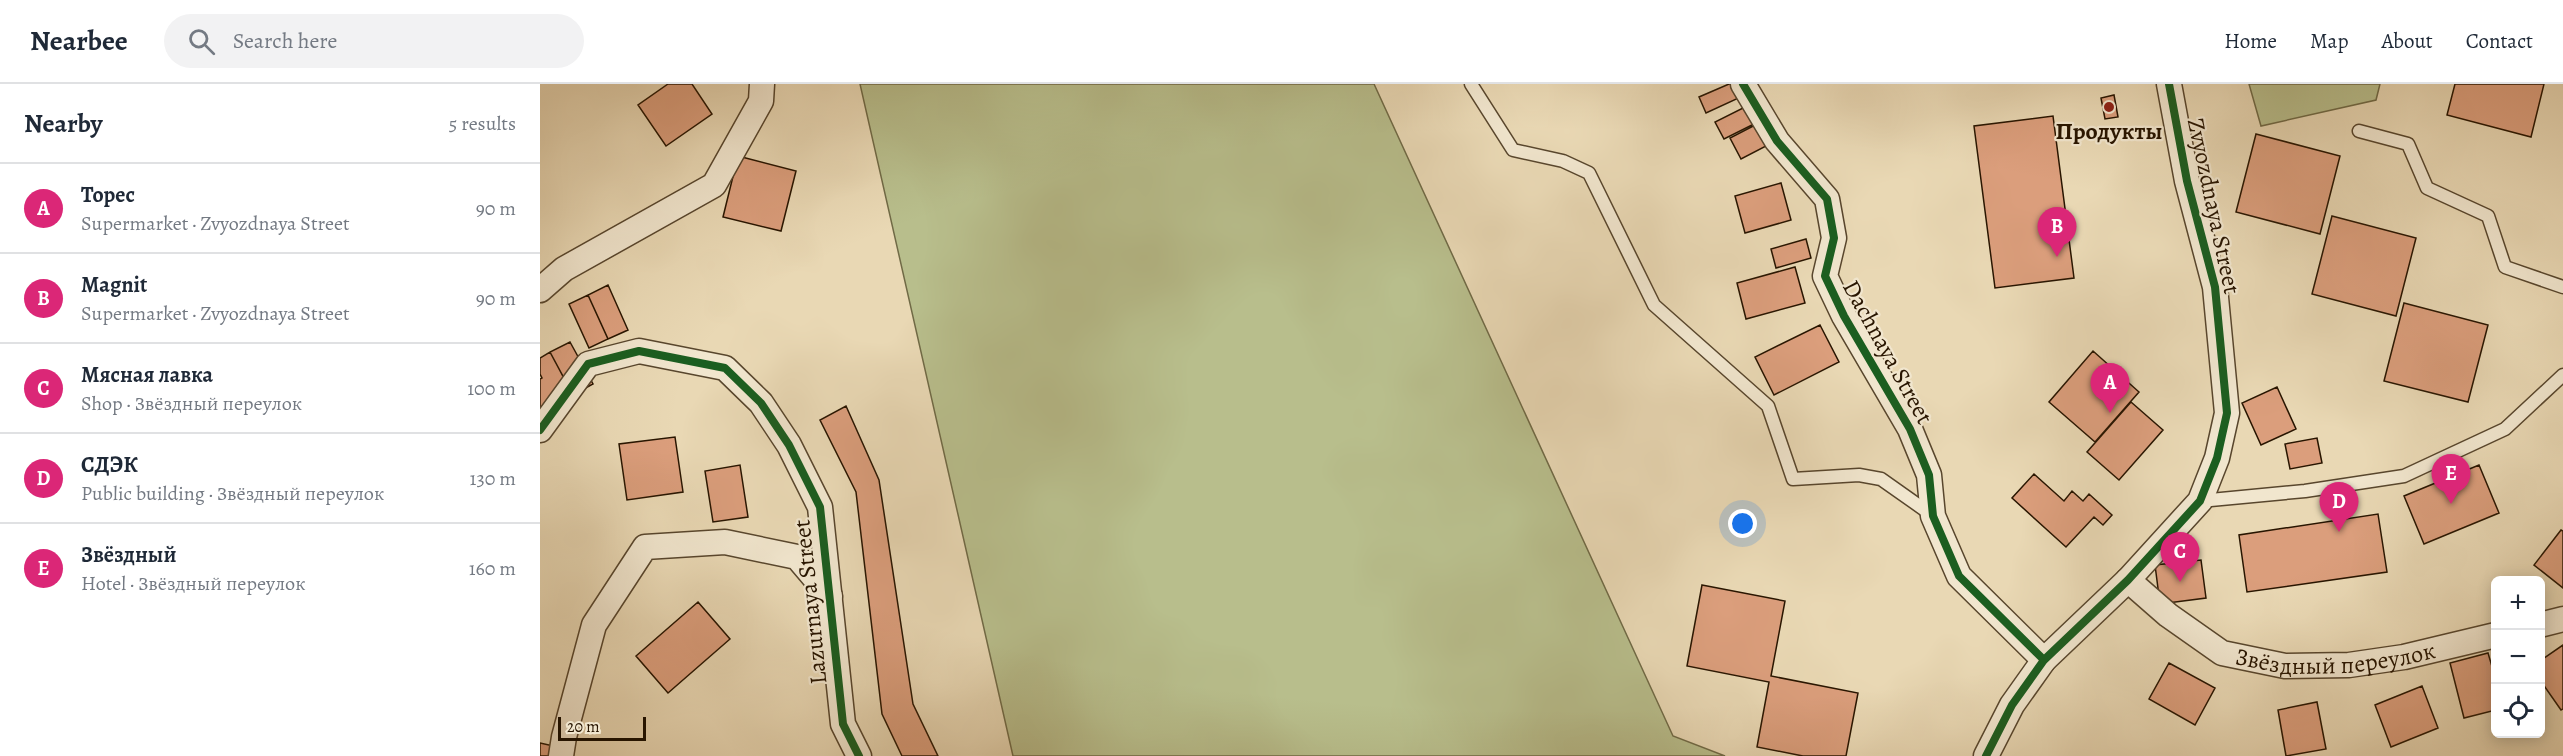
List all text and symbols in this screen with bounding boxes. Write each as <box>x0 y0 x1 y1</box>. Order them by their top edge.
search box <box>164 14 584 68</box>
text: Nearbee <box>30 22 128 60</box>
icon: search <box>185 25 218 58</box>
text: Search here <box>233 26 337 56</box>
text: Home <box>2224 27 2277 55</box>
text: Map <box>2310 27 2348 55</box>
text: About <box>2381 27 2433 55</box>
text: Contact <box>2466 27 2533 55</box>
marker: Продукты <box>2102 100 2116 114</box>
text: Nearby <box>24 106 103 141</box>
text: 5 results <box>449 110 516 137</box>
place label: Продукты <box>2056 115 2162 147</box>
street label: Zvyozdnaya Street <box>2180 115 2248 297</box>
text: Торес <box>81 180 135 210</box>
text: A <box>37 195 50 222</box>
text: 90 m <box>476 195 516 222</box>
pin: B <box>2038 208 2077 257</box>
text: Supermarket · Zvyozdnaya Street <box>81 210 350 237</box>
text: Magnit <box>81 270 147 300</box>
street label: Dachnaya Street <box>1835 274 1941 430</box>
text: B <box>37 285 50 312</box>
text: 90 m <box>476 285 516 312</box>
text: Supermarket · Zvyozdnaya Street <box>81 300 350 327</box>
text: Мясная лавка <box>81 360 213 390</box>
pin: A <box>2090 364 2130 413</box>
text: C <box>37 375 50 402</box>
text: 100 m <box>467 375 516 402</box>
text: Shop · Звёздный переулок <box>81 390 302 417</box>
text: СДЭК <box>81 450 138 480</box>
pin: E <box>2432 454 2470 504</box>
text: D <box>37 465 50 492</box>
text: 130 m <box>470 465 516 492</box>
text: Public building · Звёздный переулок <box>81 480 384 507</box>
pin: D <box>2320 482 2358 532</box>
your location <box>1728 509 1757 538</box>
street label: Lazurnaya Street <box>785 518 835 686</box>
pin: C <box>2160 532 2200 582</box>
text: Звёздный <box>81 540 176 570</box>
text: E <box>38 555 49 582</box>
text: 160 m <box>469 555 516 582</box>
text: Hotel · Звёздный переулок <box>81 570 306 597</box>
map controls <box>2491 576 2545 738</box>
button: + <box>2491 576 2545 630</box>
button: − <box>2491 630 2545 684</box>
street label: Звёздный переулок <box>2233 634 2438 682</box>
button: locate <box>2491 684 2545 738</box>
scale bar <box>558 714 646 742</box>
text: 20 m <box>567 716 600 738</box>

